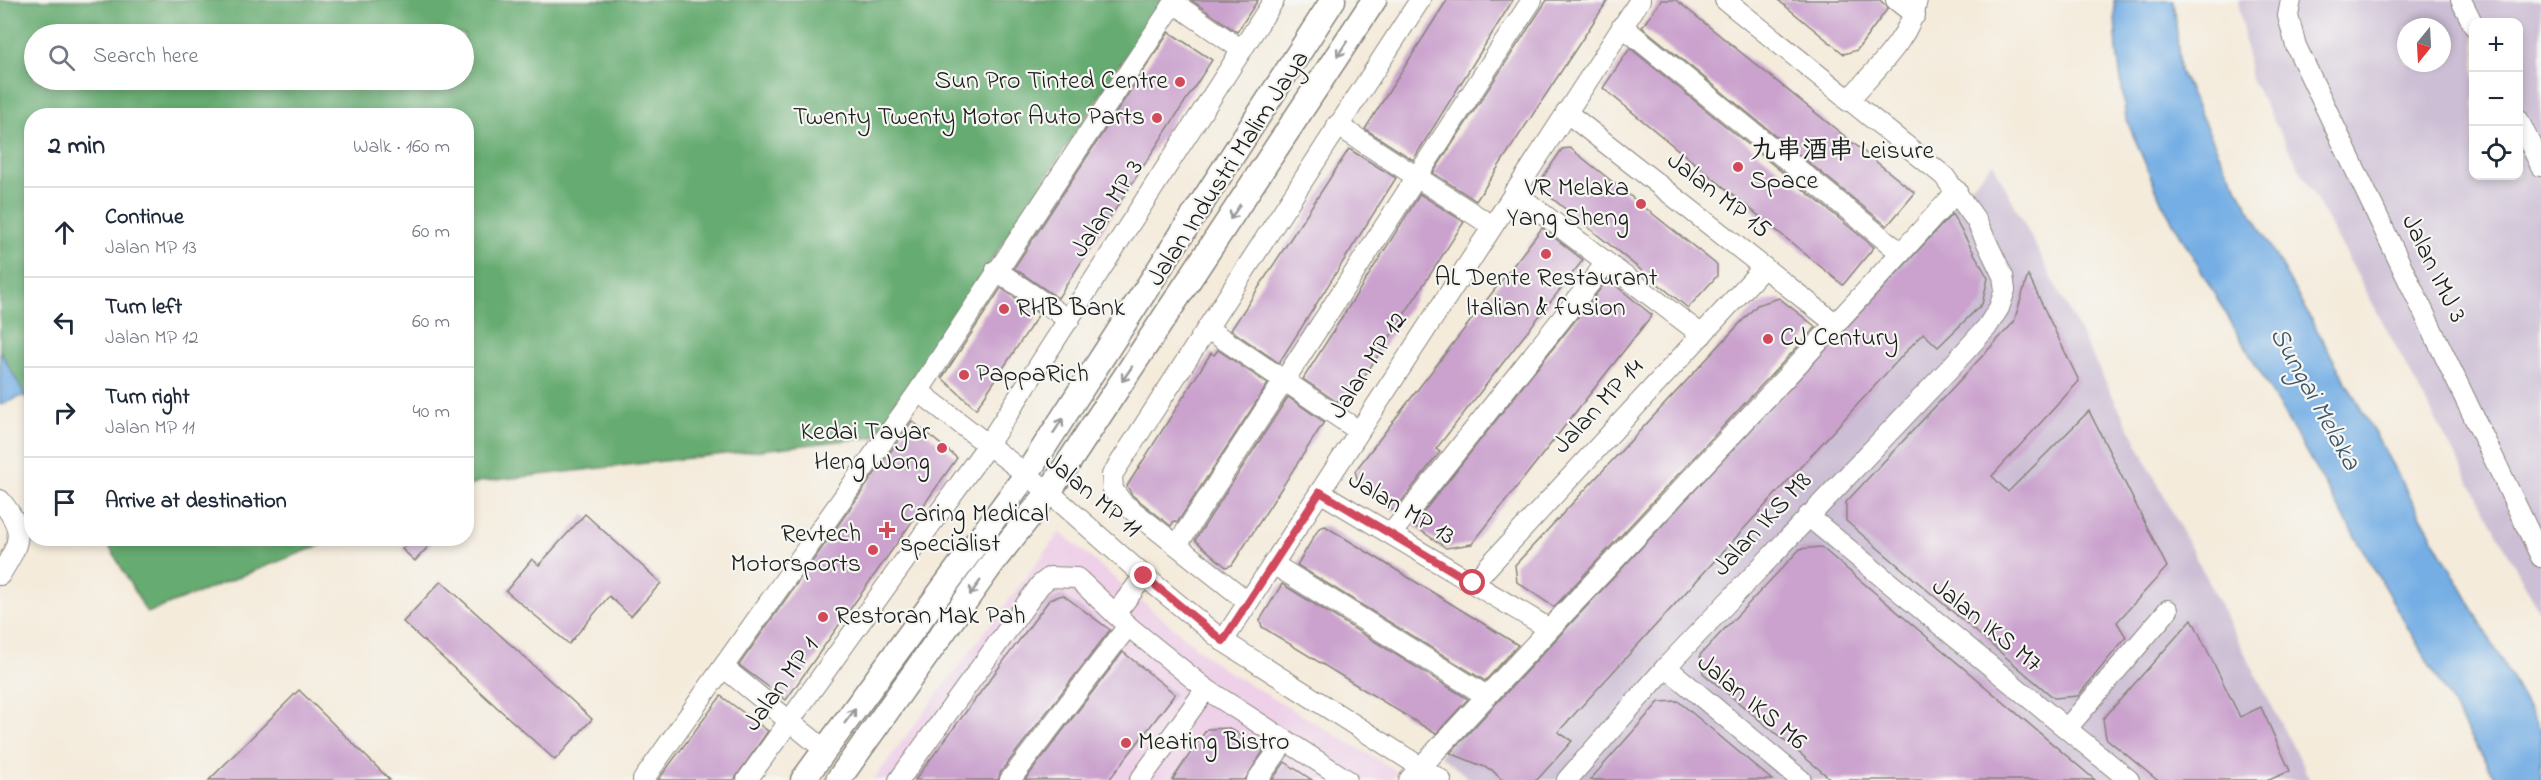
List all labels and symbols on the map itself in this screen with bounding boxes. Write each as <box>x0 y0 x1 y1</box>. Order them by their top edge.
north arrow <box>2397 18 2451 72</box>
one-way arrow <box>1336 40 1348 57</box>
street label: Jalan Industri Malim Jaya <box>1138 43 1320 295</box>
place label: Sun Pro Tinted Centre <box>935 63 1168 101</box>
marker: Sun Pro Tinted Centre <box>1173 75 1187 89</box>
place label: Twenty Twenty Motor Auto Parts <box>793 99 1145 137</box>
marker: Twenty Twenty Motor Auto Parts <box>1150 111 1164 125</box>
place label: 九串酒串 Leisure Space <box>1750 133 1935 201</box>
street label: Jalan MP 15 <box>1658 143 1778 249</box>
street label: Jalan MP 3 <box>1062 152 1154 266</box>
marker: 九串酒串 Leisure Space <box>1731 160 1745 174</box>
place label: VR Melaka Yang Sheng <box>1507 170 1629 238</box>
marker: VR Melaka Yang Sheng <box>1634 197 1648 211</box>
one-way arrow <box>1229 203 1241 220</box>
street label: Jalan IMJ 3 <box>2390 208 2476 330</box>
marker: AL Dente Restaurant ltalian & fusion <box>1539 247 1553 261</box>
place label: AL Dente Restaurant ltalian & fusion <box>1434 260 1658 328</box>
place label: RHB Bank <box>1016 290 1126 328</box>
marker: RHB Bank <box>997 302 1011 316</box>
street label: Jalan MP 12 <box>1320 305 1418 427</box>
place label: CJ Century <box>1780 320 1898 358</box>
water label: Sungai Melaka <box>2258 320 2370 479</box>
marker: CJ Century <box>1761 332 1775 346</box>
street label: Jalan MP 14 <box>1544 350 1654 464</box>
place label: PappaRich <box>976 356 1089 394</box>
one-way arrow <box>1121 366 1134 383</box>
marker: PappaRich <box>957 368 971 382</box>
place label: Kedai Tayar Heng Wong <box>800 414 931 482</box>
one-way arrow <box>1052 418 1064 435</box>
marker: Kedai Tayar Heng Wong <box>935 441 949 455</box>
street label: Jalan MP 11 <box>1035 444 1149 548</box>
street label: Jalan MP 13 <box>1340 462 1462 556</box>
street label: Jalan IKS M8 <box>1704 464 1822 586</box>
place label: Caring Medical specialist <box>900 496 1049 564</box>
place label: Revtech Motorsports <box>730 516 861 584</box>
marker: Caring Medical specialist <box>878 521 896 539</box>
marker: Revtech Motorsports <box>866 543 880 557</box>
route end <box>1130 562 1156 588</box>
route start <box>1459 569 1485 595</box>
street label: Jalan IKS M7 <box>1922 569 2050 683</box>
one-way arrow <box>969 579 981 595</box>
place label: Restoran Mak Pah <box>835 598 1026 636</box>
marker: Restoran Mak Pah <box>816 610 830 624</box>
street label: Jalan MP 1 <box>735 630 829 740</box>
street label: Jalan IKS M6 <box>1688 646 1814 760</box>
one-way arrow <box>844 709 857 725</box>
place label: Meating Bistro <box>1138 724 1290 762</box>
marker: Meating Bistro <box>1119 736 1133 750</box>

